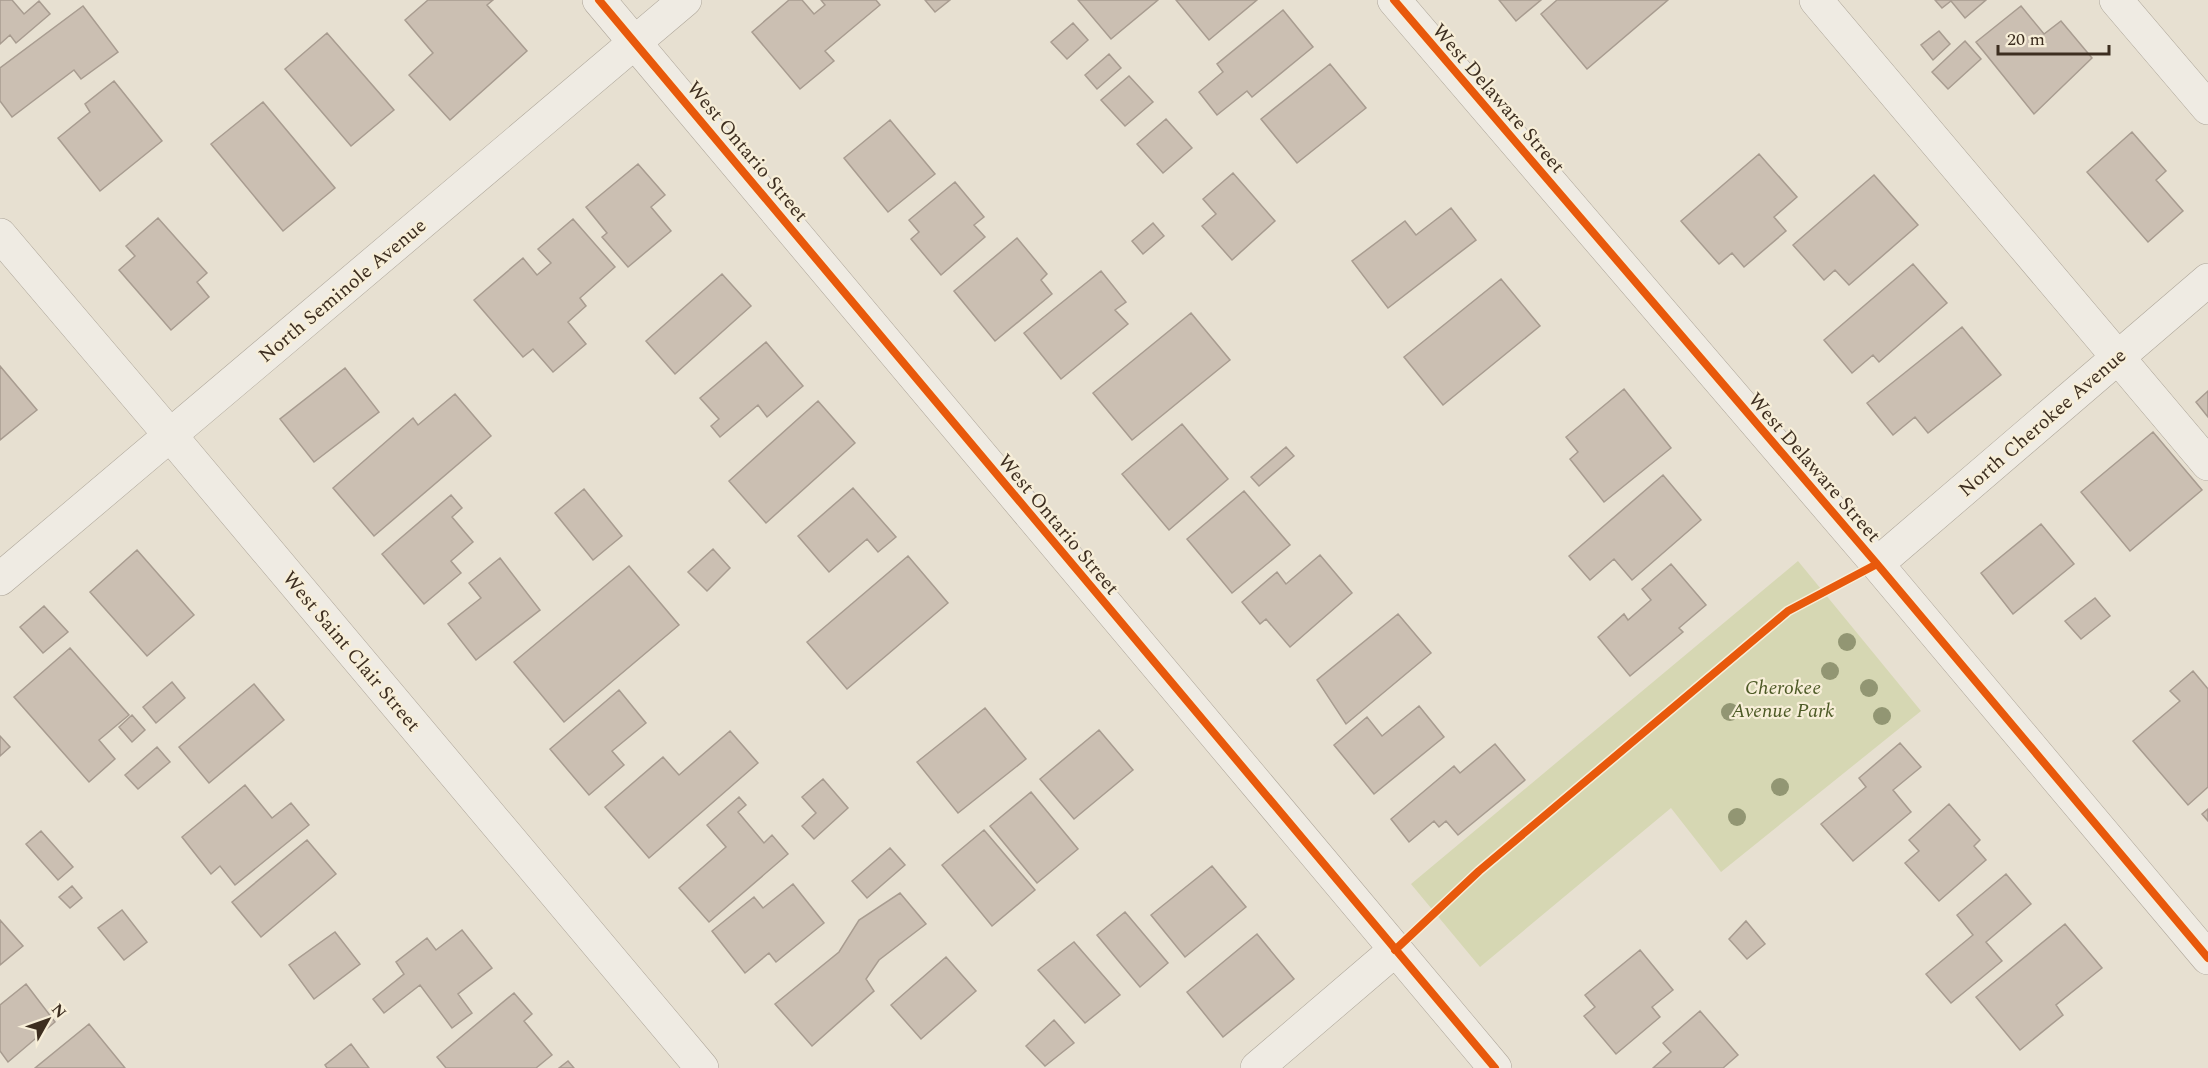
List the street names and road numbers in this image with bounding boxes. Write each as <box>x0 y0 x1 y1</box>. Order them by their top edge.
street label: West Delaware Street <box>1425 17 1572 180</box>
street label: West Ontario Street <box>679 74 815 229</box>
street label: North Seminole Avenue <box>252 211 433 370</box>
street label: North Cherokee Avenue <box>1952 341 2133 504</box>
street label: West Delaware Street <box>1741 386 1888 549</box>
street label: West Ontario Street <box>990 447 1126 602</box>
street label: West Saint Clair Street <box>275 565 428 739</box>

